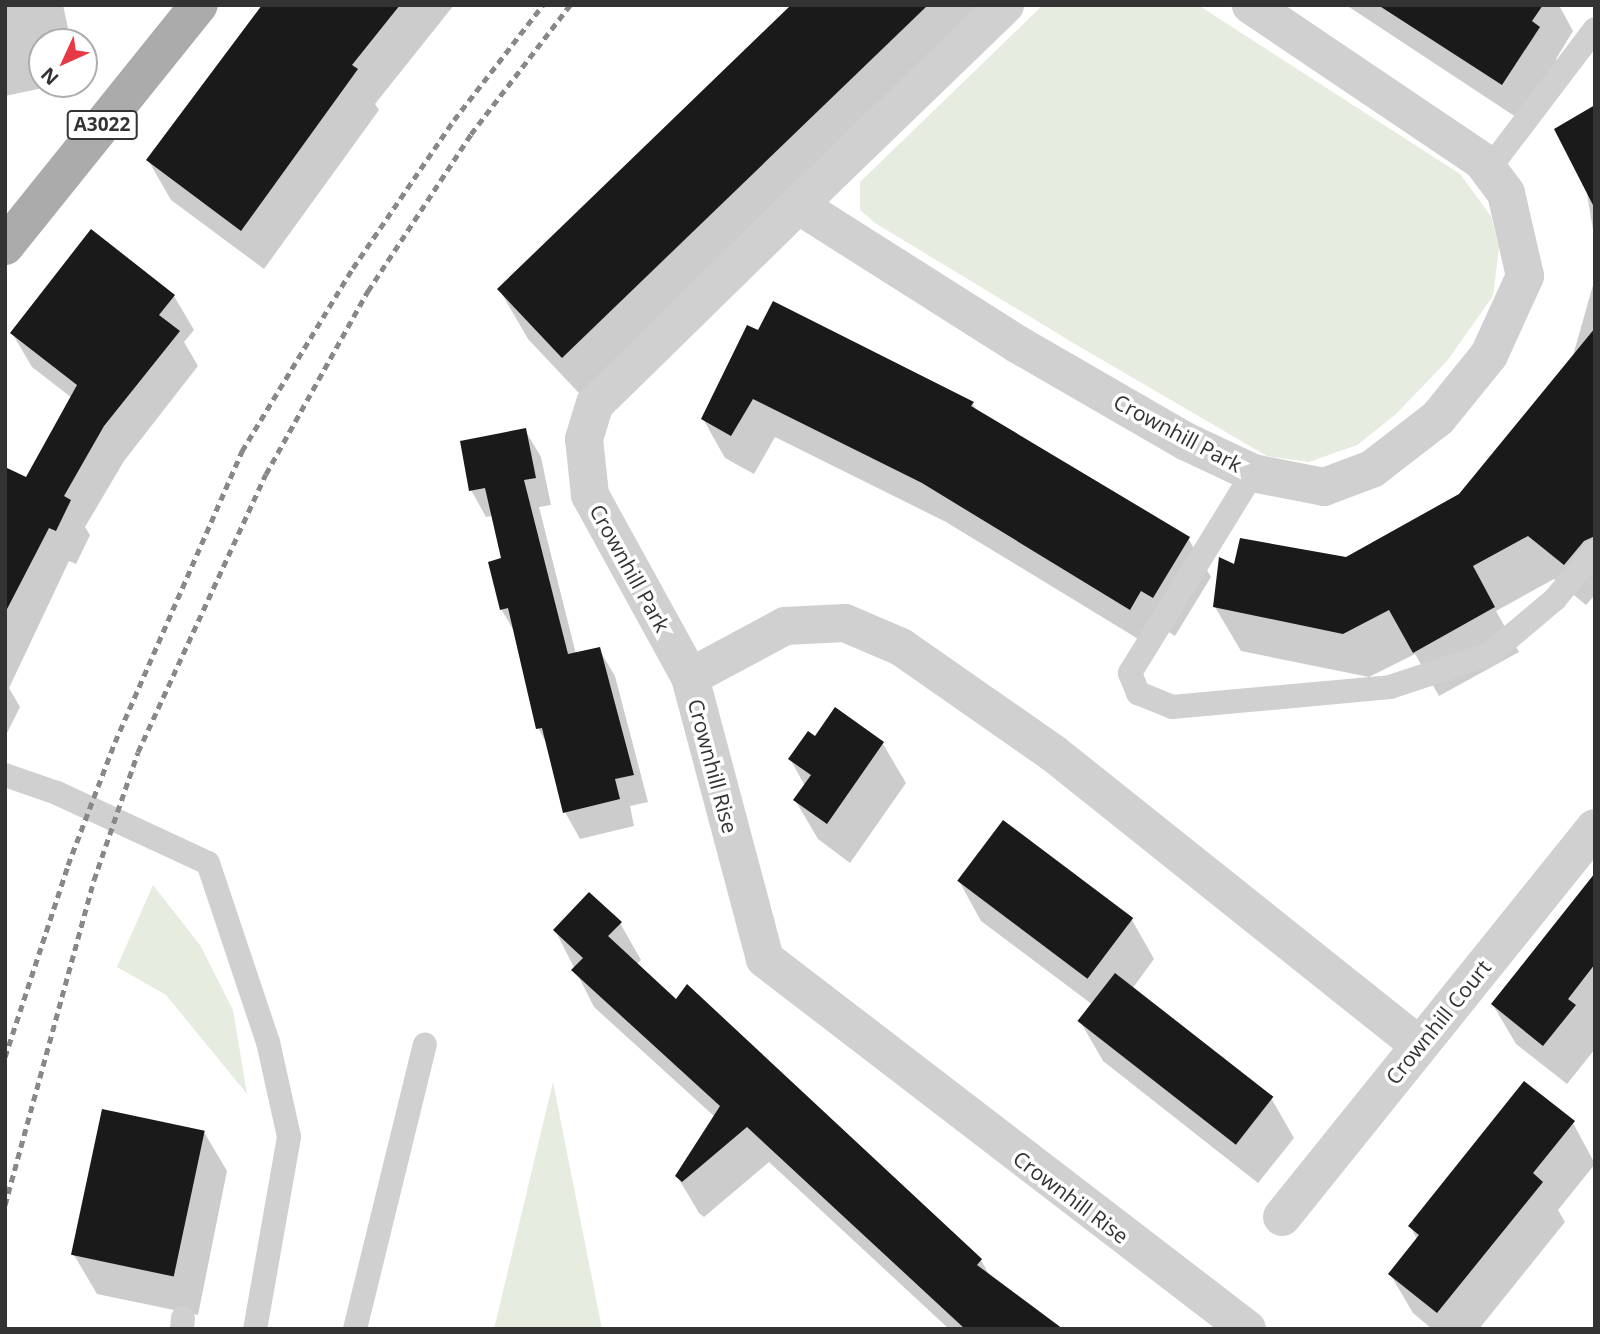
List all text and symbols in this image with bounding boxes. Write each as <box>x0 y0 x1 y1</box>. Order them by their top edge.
north arrow <box>28 28 98 98</box>
text: N <box>35 62 64 91</box>
road number: A3022 <box>65 110 139 140</box>
street label: Crownhill Park <box>1110 389 1246 477</box>
street label: Crownhill Park <box>585 500 675 636</box>
street label: Crownhill Rise <box>683 696 743 836</box>
street label: Crownhill Court <box>1380 955 1496 1089</box>
street label: Crownhill Rise <box>1008 1145 1134 1249</box>

